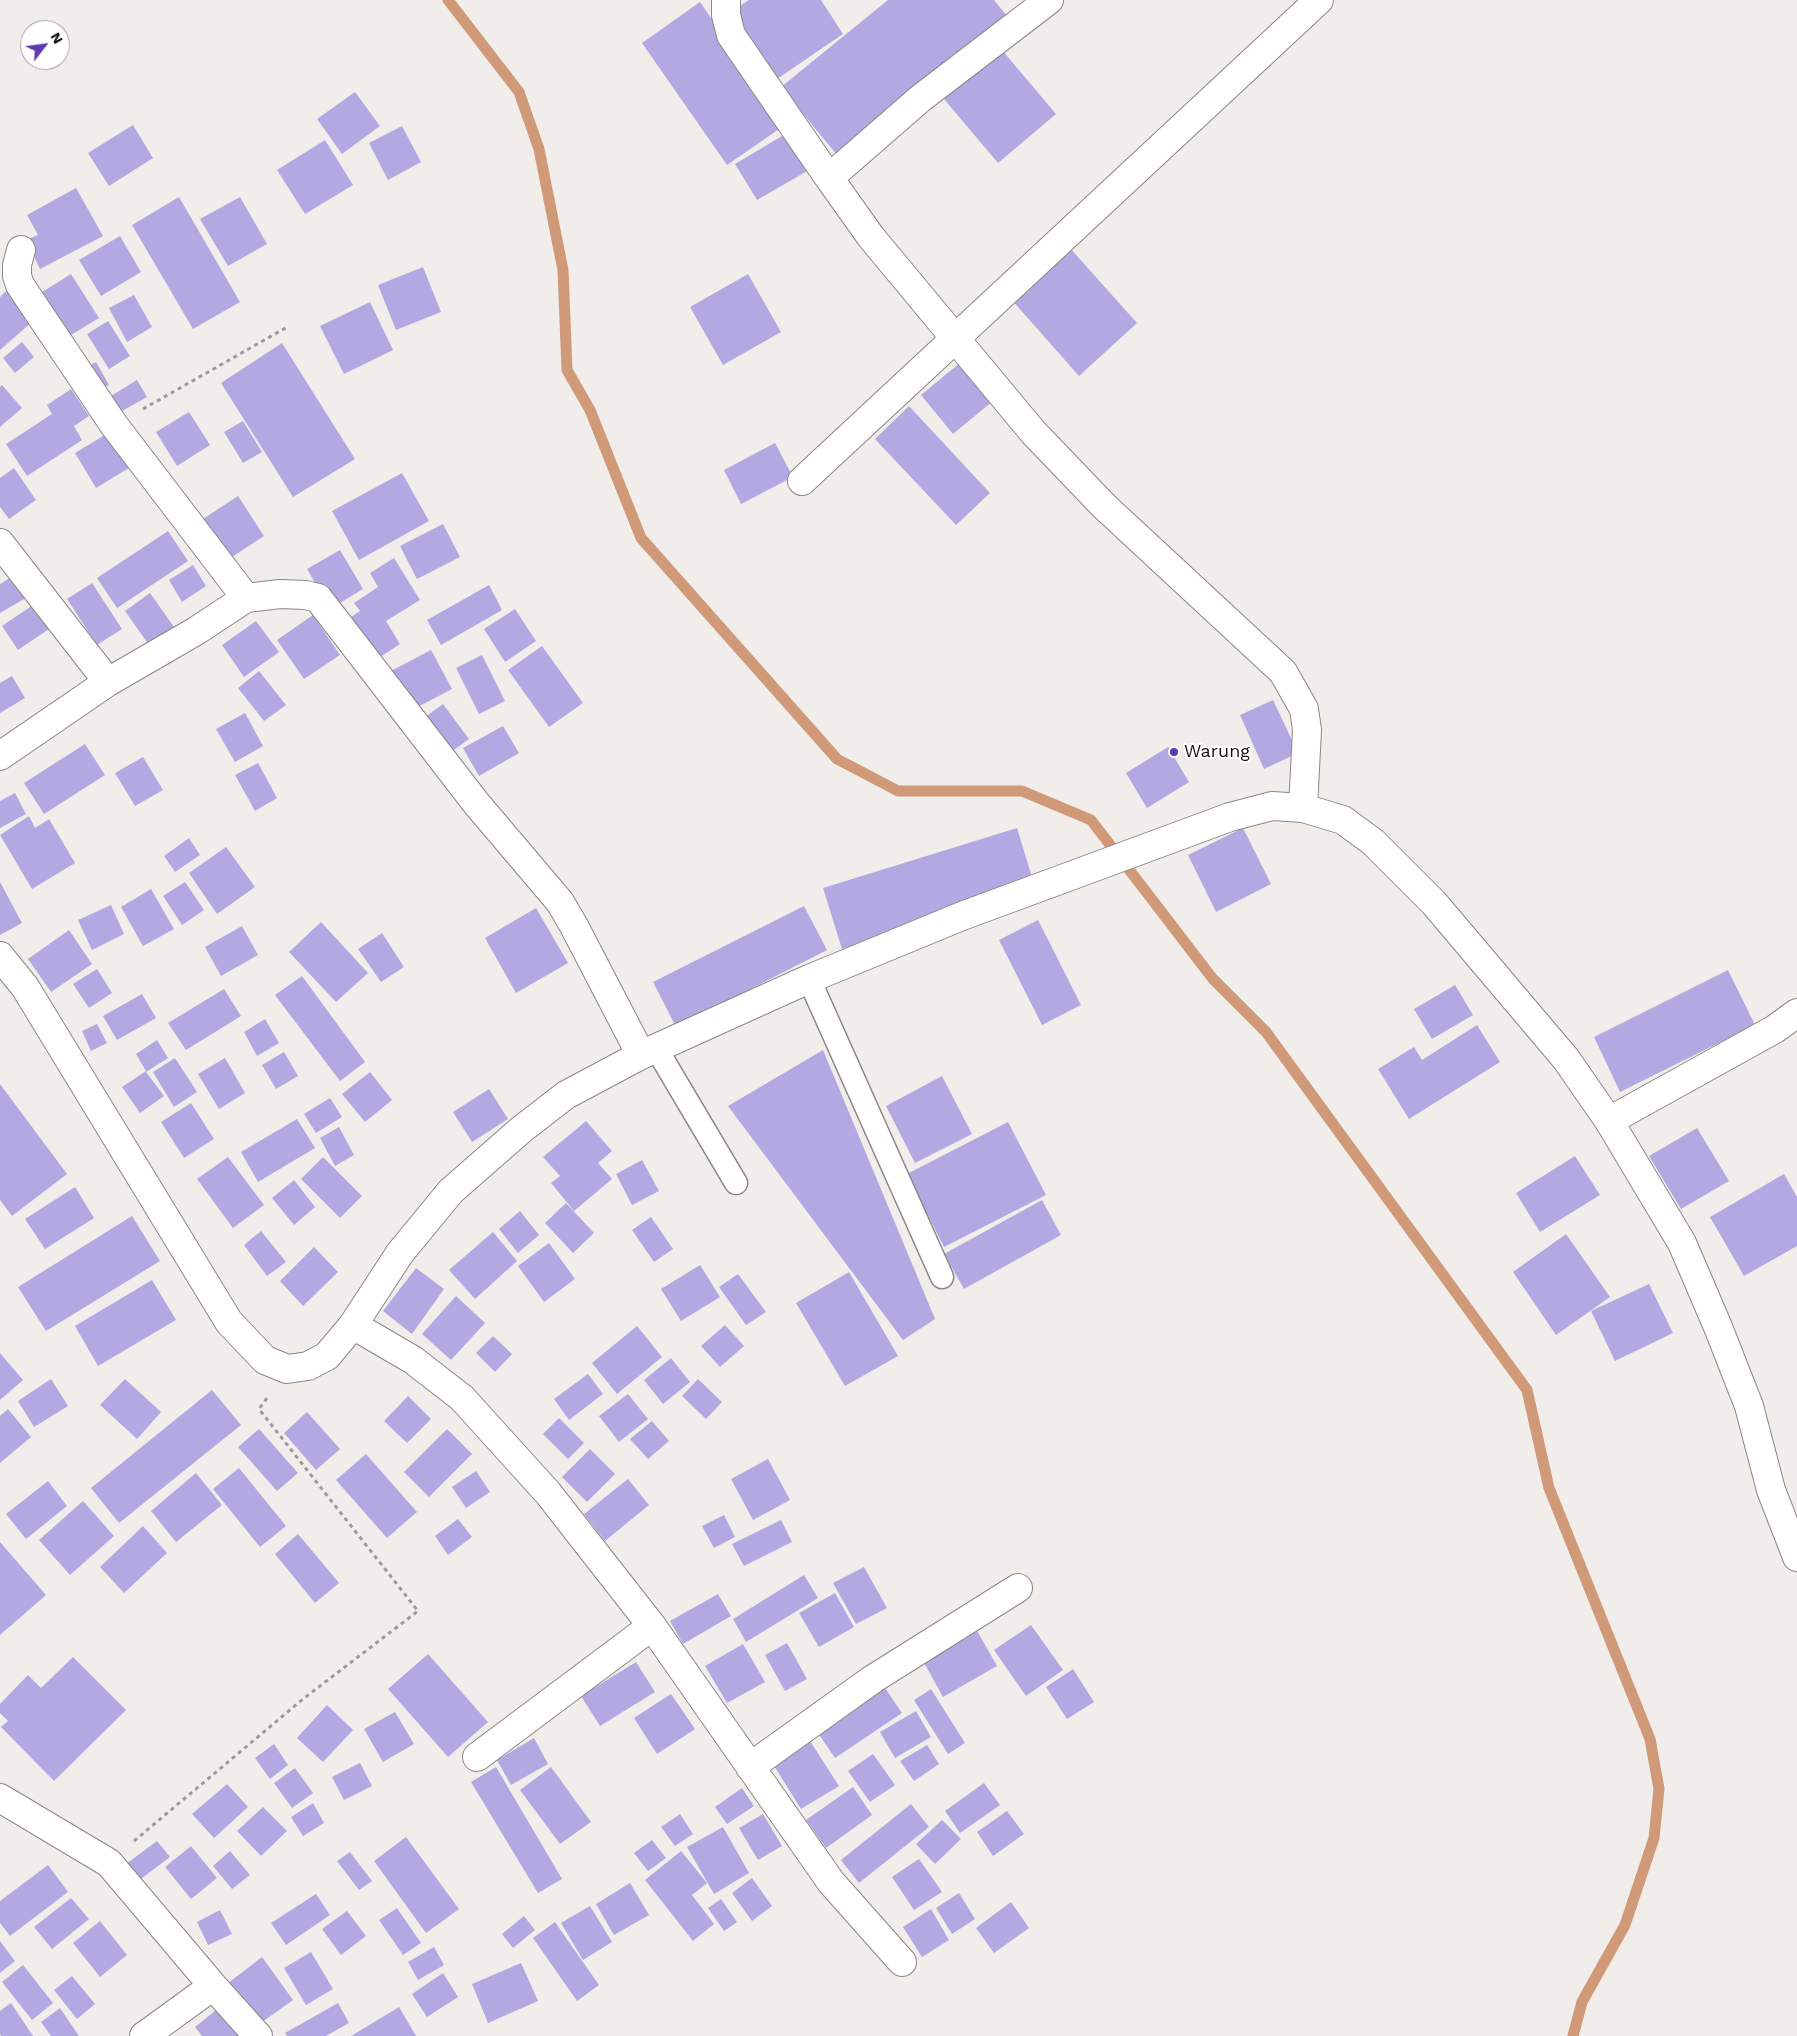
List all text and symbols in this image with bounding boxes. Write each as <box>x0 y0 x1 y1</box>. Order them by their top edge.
north arrow <box>20 20 70 70</box>
text: N <box>48 30 67 46</box>
place label: Warung <box>1184 741 1250 763</box>
marker: Warung <box>1168 746 1180 758</box>

